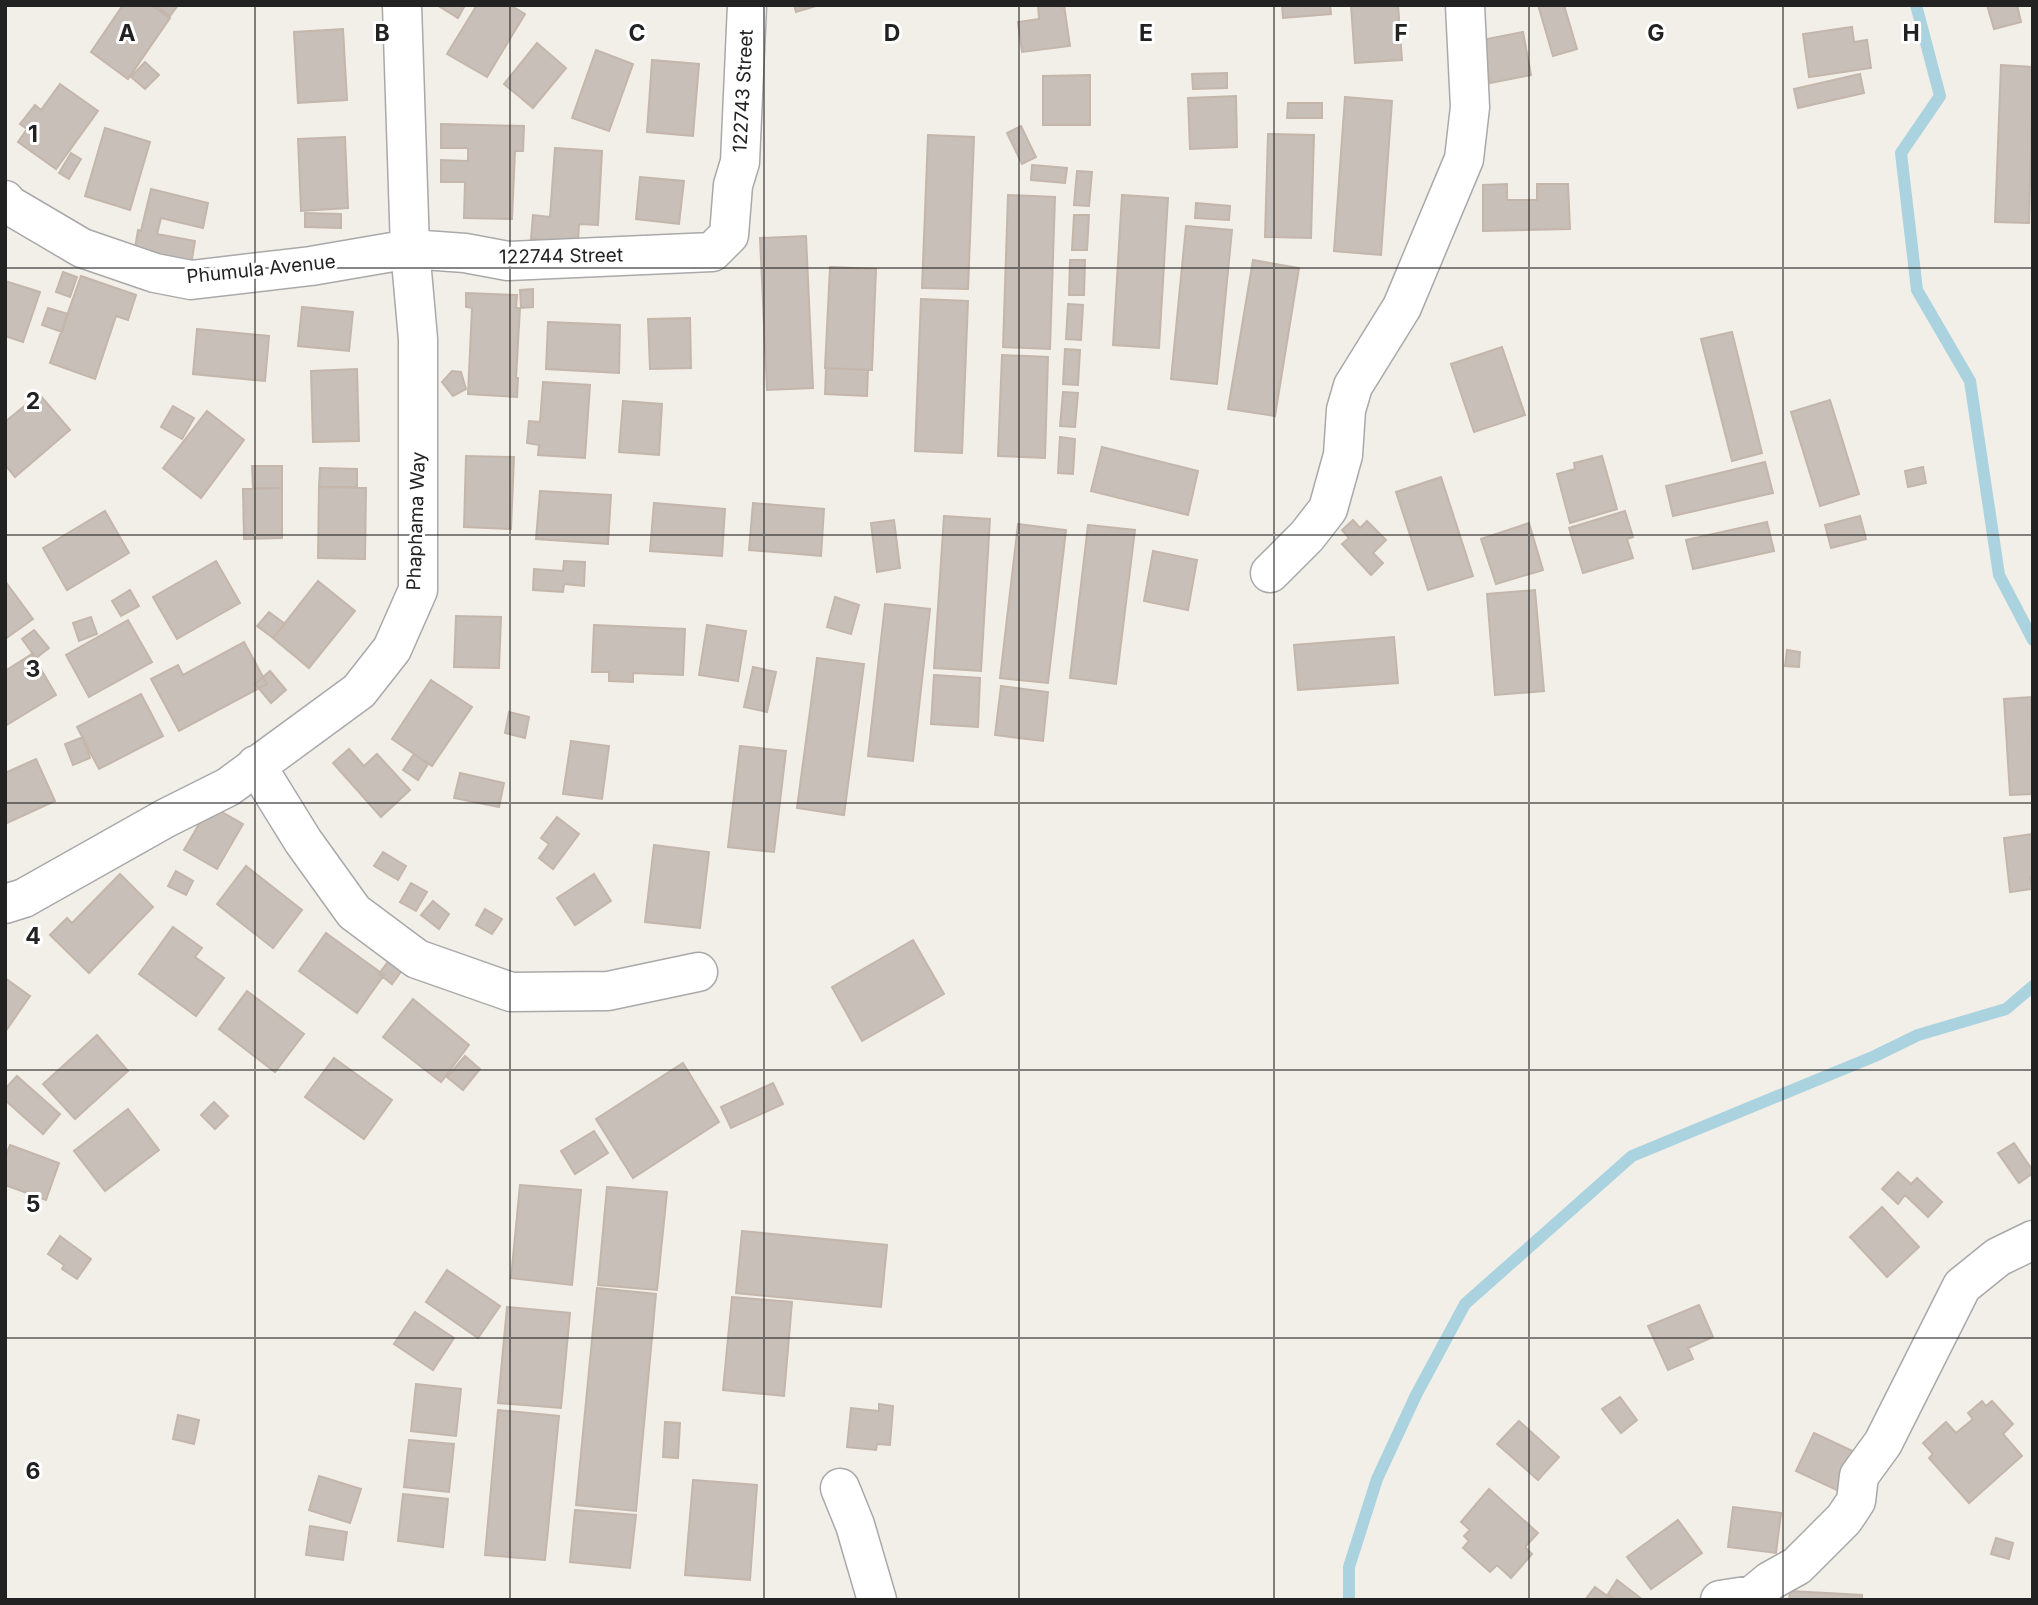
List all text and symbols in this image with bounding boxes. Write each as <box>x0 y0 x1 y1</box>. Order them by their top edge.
text: A <box>118 19 136 47</box>
text: B <box>374 19 390 47</box>
text: C <box>628 19 646 47</box>
text: D <box>884 19 900 47</box>
text: E <box>1139 19 1153 47</box>
text: F <box>1394 19 1408 47</box>
text: G <box>1647 19 1665 47</box>
text: H <box>1902 19 1920 47</box>
street label: 122743 Street <box>728 29 758 153</box>
text: 1 <box>28 120 38 148</box>
street label: 122744 Street <box>499 243 623 269</box>
street label: Phumula Avenue <box>185 250 337 288</box>
text: 2 <box>26 387 40 415</box>
street label: Phaphama Way <box>402 451 430 591</box>
text: 3 <box>26 655 40 683</box>
text: 4 <box>25 922 41 950</box>
text: 5 <box>26 1190 40 1218</box>
text: 6 <box>26 1457 40 1485</box>

